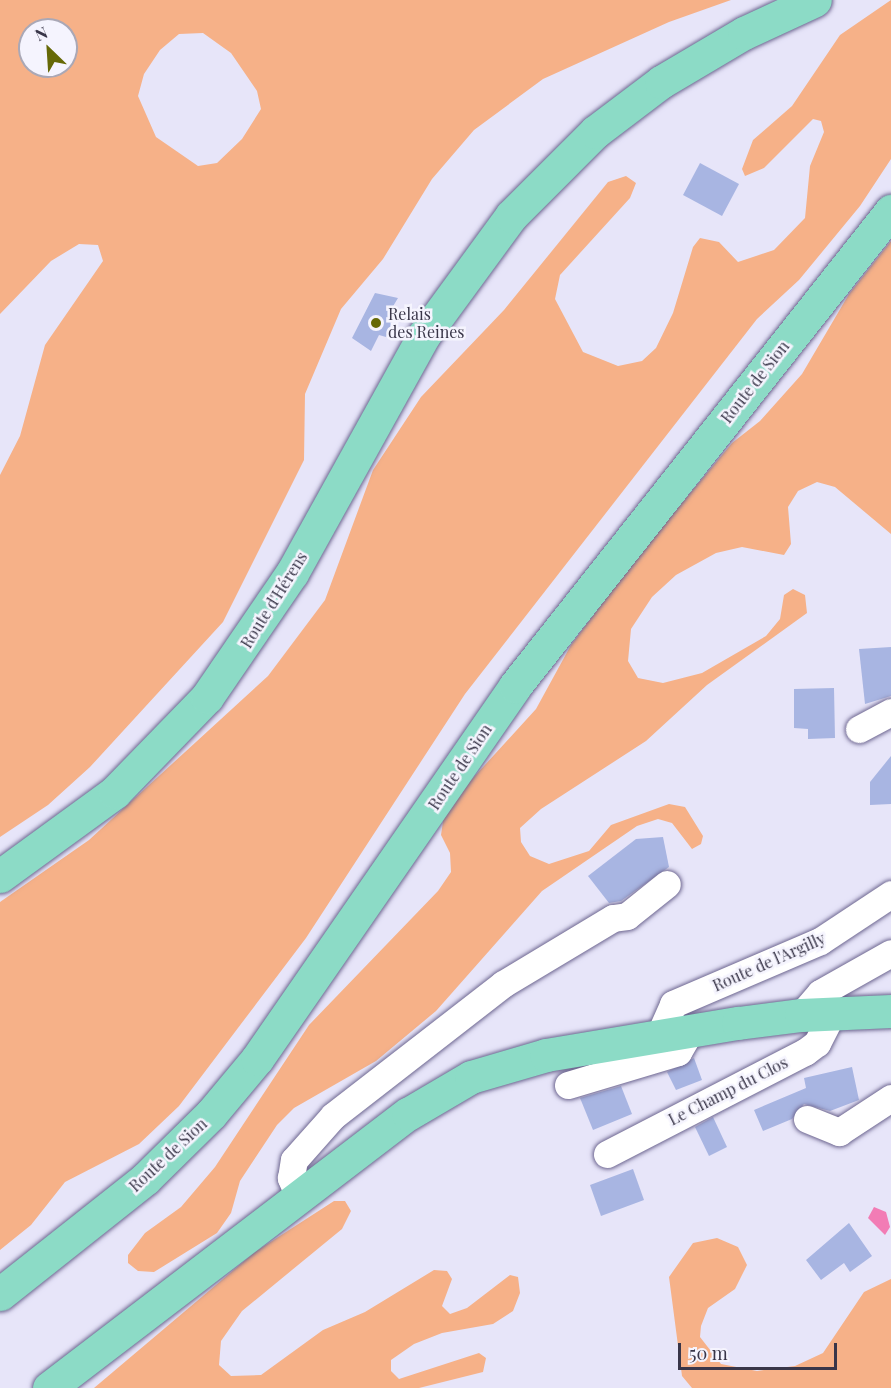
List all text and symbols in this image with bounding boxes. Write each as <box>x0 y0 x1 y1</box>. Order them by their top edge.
north arrow <box>18 18 78 78</box>
text: N <box>31 21 51 45</box>
place label: Relais des Reines <box>388 304 464 342</box>
marker: Relais des Reines <box>369 316 383 330</box>
street label: Route de Sion <box>717 337 793 427</box>
street label: Route d'Hérens <box>237 548 311 652</box>
street label: Route de Sion <box>424 721 496 813</box>
street label: Route de l'Argilly <box>709 928 829 996</box>
street label: Le Champ du Clos <box>665 1053 791 1129</box>
street label: Route de Sion <box>125 1114 211 1196</box>
scale bar <box>681 1331 840 1369</box>
text: 50 m <box>689 1341 728 1365</box>

